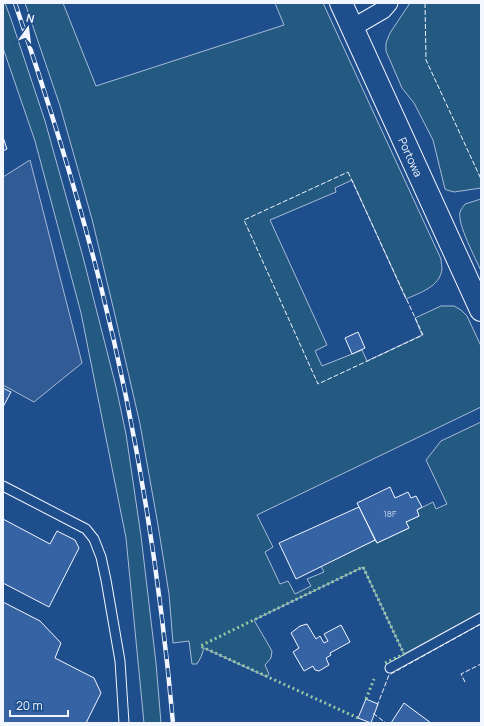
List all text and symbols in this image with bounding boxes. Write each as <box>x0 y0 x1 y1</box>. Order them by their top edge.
north arrow <box>8 8 48 48</box>
text: N <box>25 10 36 26</box>
street label: Portowa <box>396 135 427 179</box>
house number: 18F <box>383 507 397 520</box>
scale bar <box>10 692 68 718</box>
text: 20 m <box>16 697 43 714</box>

